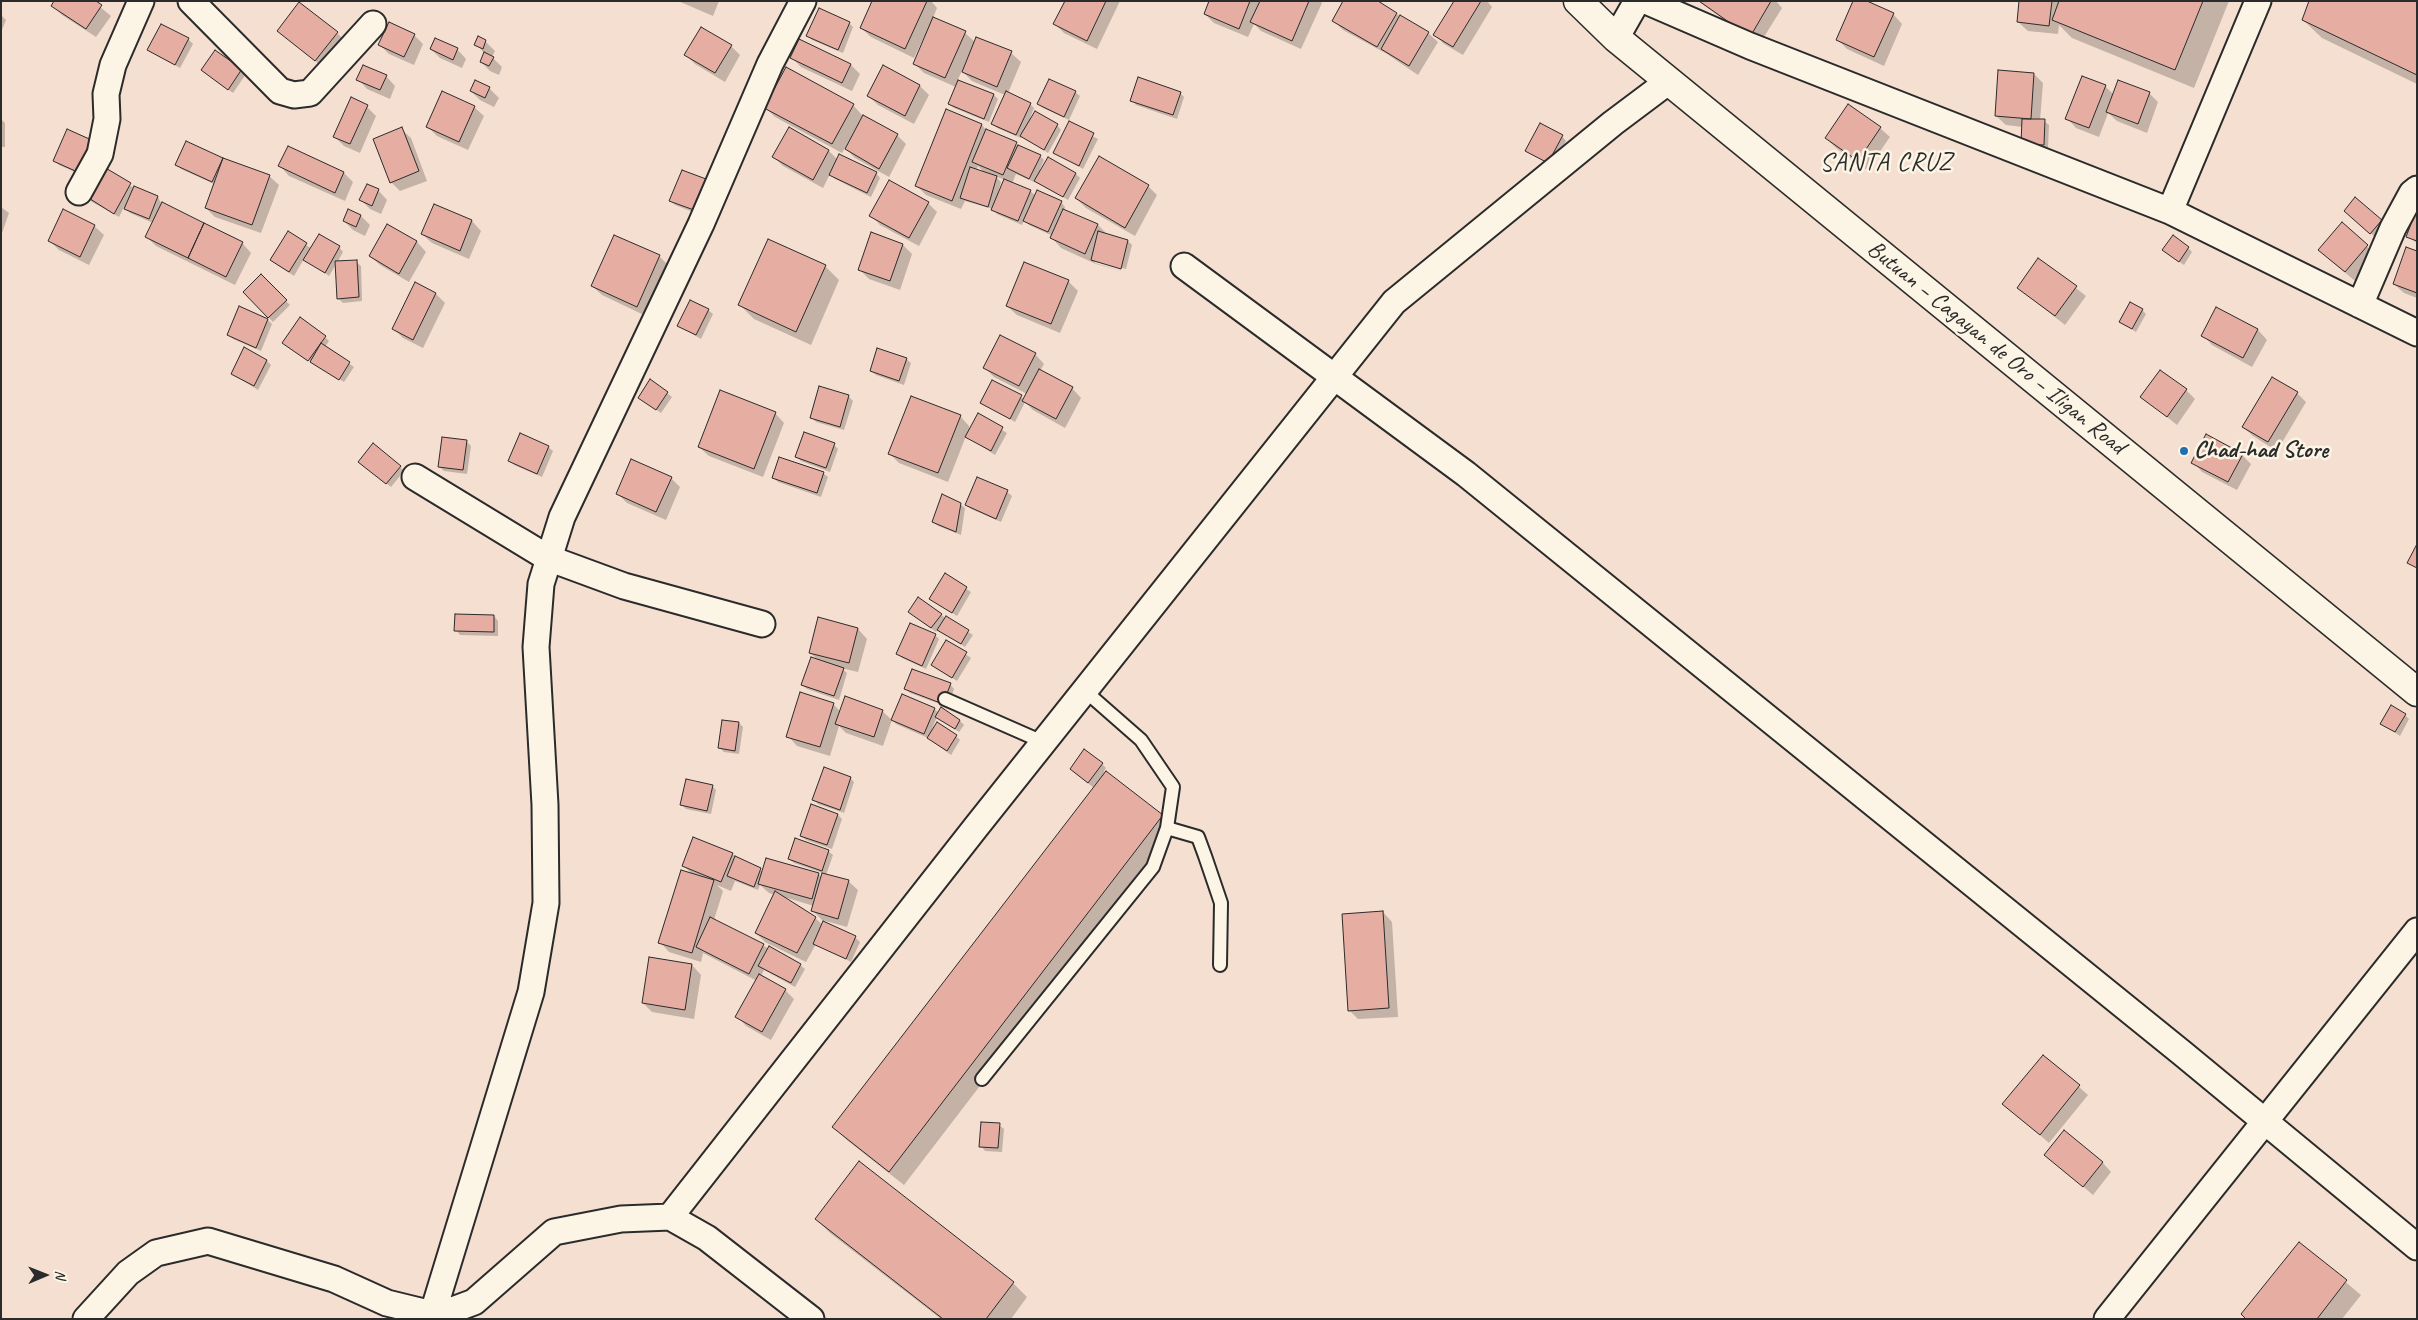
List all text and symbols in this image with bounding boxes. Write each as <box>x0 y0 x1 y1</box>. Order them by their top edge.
district label: SANTA CRUZ <box>1819 147 1953 179</box>
street label: Butuan – Cagayan de Oro – Iligan Road <box>1861 235 2131 461</box>
place label: Chad-had Store <box>2194 437 2328 465</box>
marker: Chad-had Store <box>2178 445 2190 457</box>
north arrow <box>20 1250 70 1300</box>
text: N <box>52 1270 69 1279</box>

